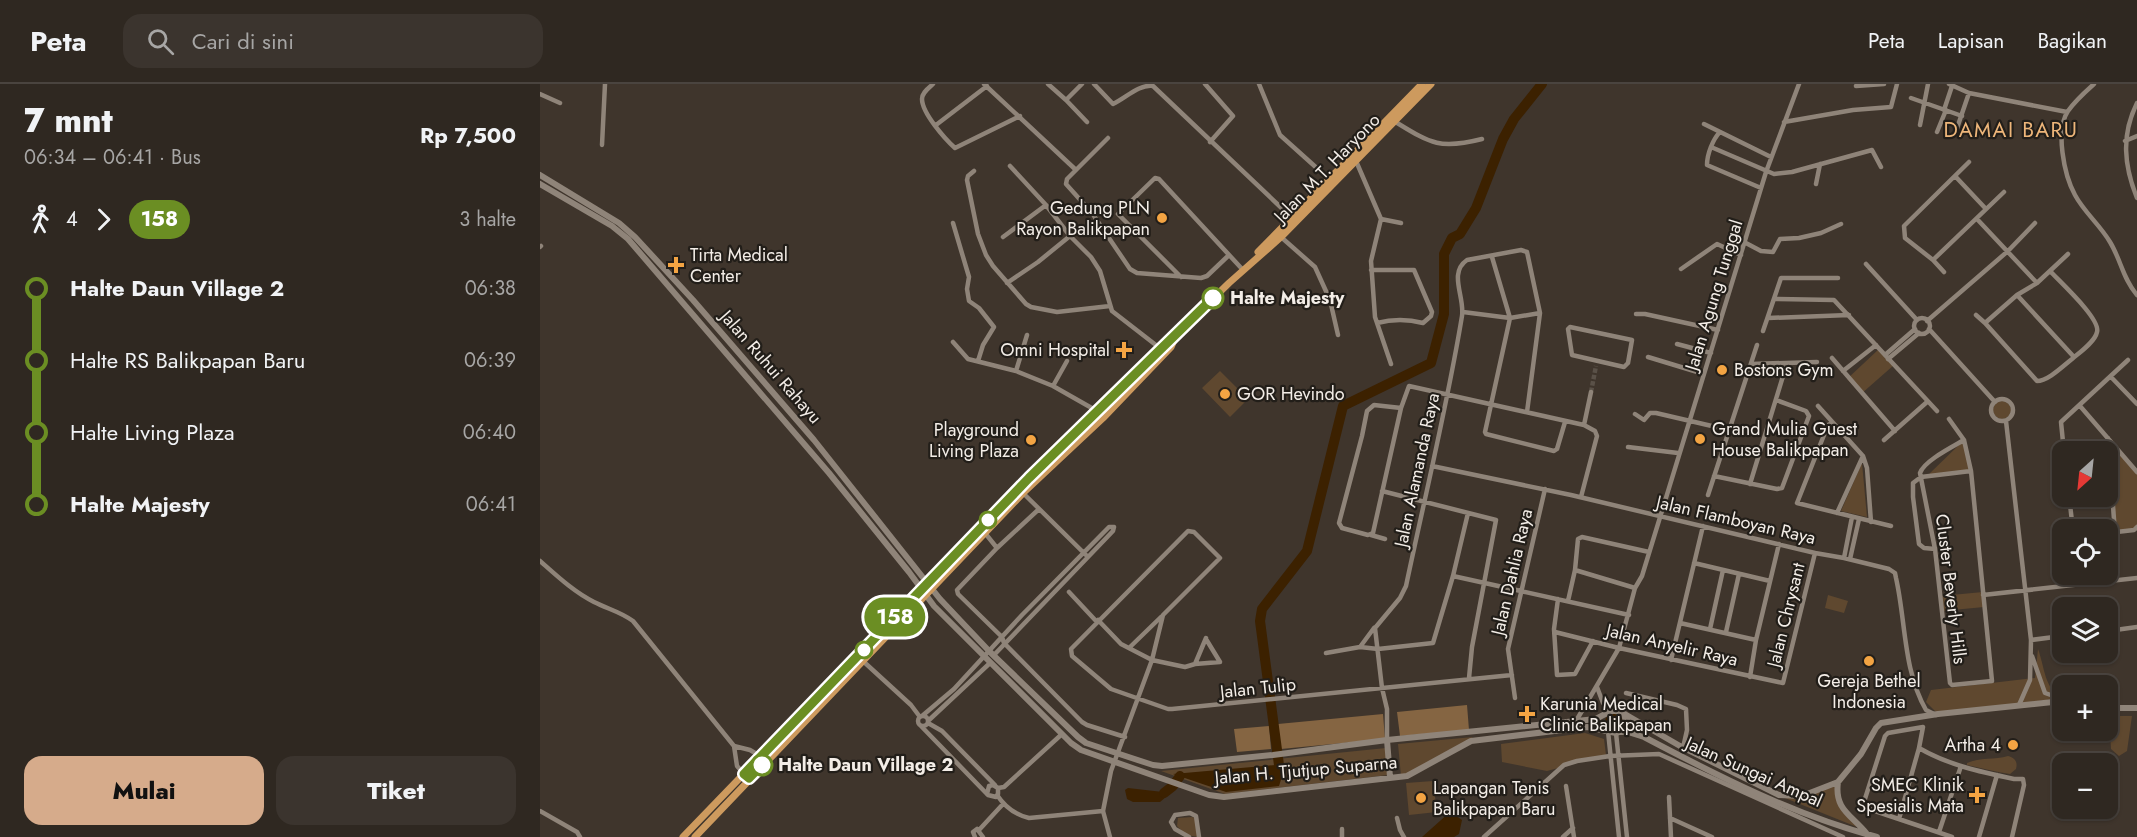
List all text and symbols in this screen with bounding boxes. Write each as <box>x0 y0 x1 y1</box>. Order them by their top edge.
search box <box>123 14 543 68</box>
text: Peta <box>30 21 87 62</box>
icon: search <box>144 25 177 58</box>
text: Cari di sini <box>192 25 294 57</box>
text: Peta <box>1868 26 1905 56</box>
text: Lapisan <box>1938 26 2004 56</box>
text: Bagikan <box>2037 26 2107 56</box>
text: 7 mnt <box>24 97 113 144</box>
street label: Jalan M.T. Haryono <box>1267 107 1386 230</box>
district label: DAMAI BARU <box>1944 115 2079 145</box>
text: Rp 7,500 <box>420 119 516 151</box>
text: 06:34 – 06:41 · Bus <box>24 143 201 172</box>
place label: Gedung PLN Rayon Balikpapan <box>1016 195 1150 242</box>
icon: walk <box>24 203 57 236</box>
icon: forward <box>87 203 120 236</box>
text: 158 <box>141 204 178 234</box>
text: 4 <box>66 205 78 234</box>
text: 3 halte <box>459 205 516 234</box>
marker: Gedung PLN Rayon Balikpapan <box>1155 211 1169 225</box>
street label: Jalan Agung Tunggal <box>1678 216 1749 376</box>
place label: Tirta Medical Center <box>690 242 788 289</box>
marker: Tirta Medical Center <box>667 256 685 274</box>
text: Halte Daun Village 2 <box>70 272 284 304</box>
text: 06:38 <box>465 274 516 303</box>
place label: Halte Majesty <box>1230 285 1345 311</box>
marker: Halte Majesty <box>1202 287 1224 309</box>
street label: Jalan Ruhui Rahayu <box>713 303 828 430</box>
place label: Omni Hospital <box>1000 337 1110 363</box>
marker: Omni Hospital <box>1115 341 1133 359</box>
text: Halte RS Balikpapan Baru <box>70 344 305 376</box>
text: 06:39 <box>464 346 516 375</box>
place label: Bostons Gym <box>1734 357 1834 383</box>
marker: Bostons Gym <box>1715 363 1729 377</box>
place label: GOR Hevindo <box>1237 381 1345 407</box>
marker: GOR Hevindo <box>1218 387 1232 401</box>
street label: Jalan Alamanda Raya <box>1388 391 1446 551</box>
text: Halte Living Plaza <box>70 416 235 448</box>
place label: Grand Mulia Guest House Balikpapan <box>1712 416 1858 463</box>
place label: Playground Living Plaza <box>929 417 1019 464</box>
text: 06:40 <box>463 418 516 447</box>
marker: Grand Mulia Guest House Balikpapan <box>1693 432 1707 446</box>
marker: Playground Living Plaza <box>1024 433 1038 447</box>
north arrow <box>2052 441 2118 507</box>
map controls <box>2052 441 2118 819</box>
text: Halte Majesty <box>70 488 210 520</box>
street label: Jalan Flamboyan Raya <box>1652 489 1818 551</box>
text: 06:41 <box>466 490 516 519</box>
street label: Jalan Dahlia Raya <box>1484 506 1539 640</box>
unlabelled marker <box>979 511 997 529</box>
street label: Cluster Beverly Hills <box>1929 512 1973 666</box>
button: locate <box>2052 519 2118 585</box>
street label: Jalan Chrysant <box>1760 559 1812 672</box>
button: layers <box>2052 597 2118 663</box>
line badge: 158 <box>860 598 929 636</box>
text: 158 <box>876 602 914 632</box>
street label: Jalan Anyelir Raya <box>1602 617 1740 673</box>
unlabelled marker <box>855 641 873 659</box>
marker: Gereja Bethel Indonesia <box>1862 654 1876 668</box>
place label: Gereja Bethel Indonesia <box>1817 668 1921 715</box>
street label: Jalan Tulip <box>1217 671 1297 705</box>
button: + <box>2052 675 2118 741</box>
place label: Karunia Medical Clinic Balikpapan <box>1540 691 1672 738</box>
marker: Karunia Medical Clinic Balikpapan <box>1518 705 1536 723</box>
street label: Jalan Sungai Ampal <box>1680 729 1827 814</box>
place label: Artha 4 <box>1945 732 2001 758</box>
marker: Artha 4 <box>2006 738 2020 752</box>
street label: Jalan H. Tjutjup Suparna <box>1212 749 1398 791</box>
place label: Halte Daun Village 2 <box>778 752 953 778</box>
button: − <box>2052 753 2118 819</box>
marker: Halte Daun Village 2 <box>751 754 773 776</box>
button: Mulai <box>24 756 264 825</box>
button: Tiket <box>276 756 516 825</box>
place label: SMEC Klinik Spesialis Mata <box>1856 772 1964 819</box>
place label: Lapangan Tenis Balikpapan Baru <box>1433 775 1555 822</box>
marker: SMEC Klinik Spesialis Mata <box>1968 786 1986 804</box>
marker: Lapangan Tenis Balikpapan Baru <box>1414 791 1428 805</box>

